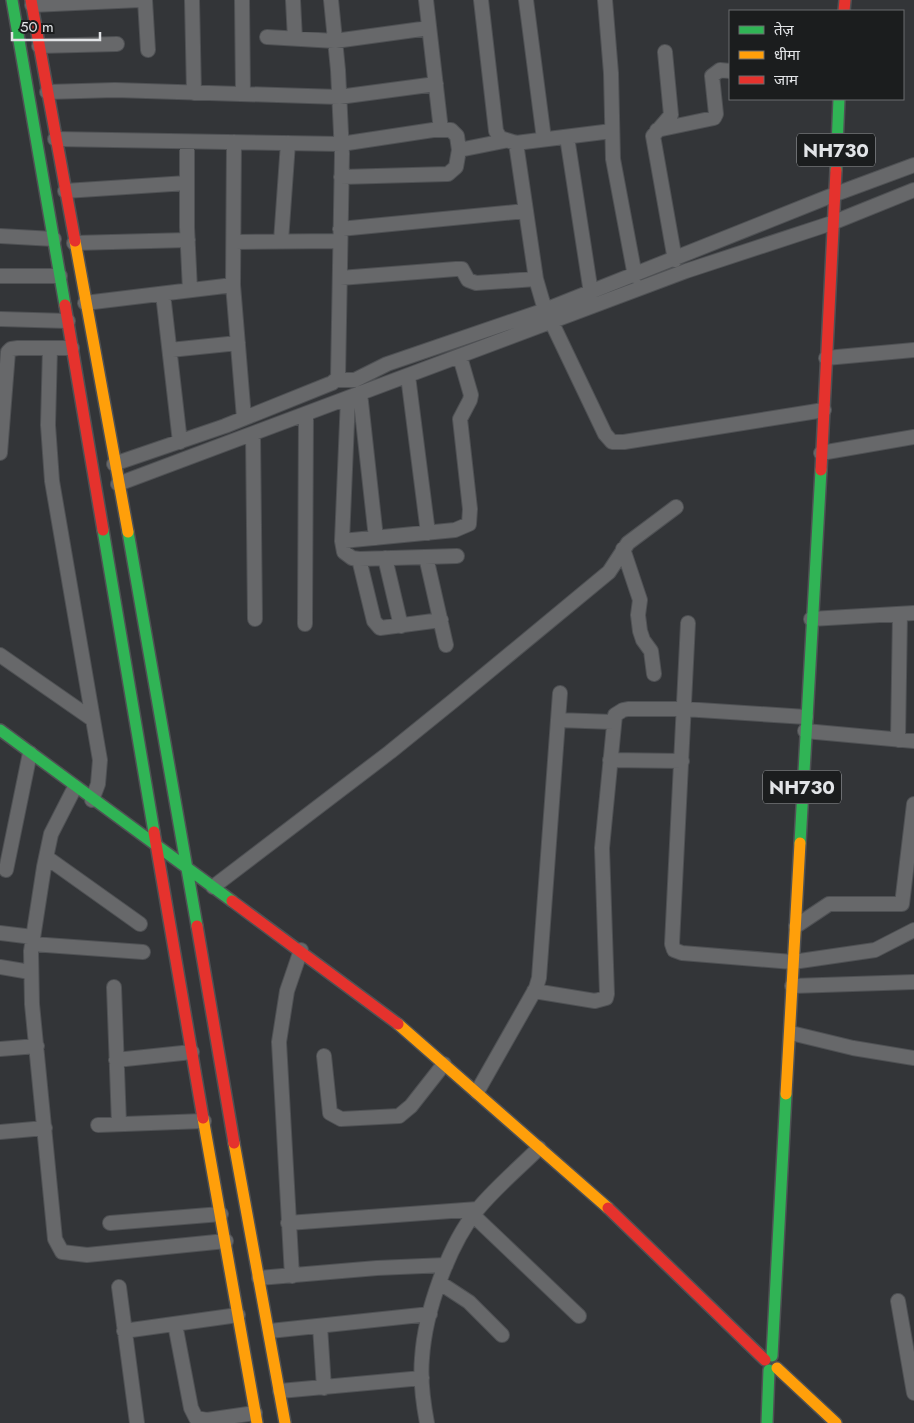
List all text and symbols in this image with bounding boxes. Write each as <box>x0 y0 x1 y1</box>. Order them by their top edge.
scale bar <box>12 10 100 42</box>
legend <box>729 10 904 100</box>
text: 50 m <box>20 16 54 38</box>
text: तेज़ <box>774 19 795 41</box>
text: धीमा <box>774 44 801 66</box>
text: जाम <box>774 69 799 91</box>
road number: NH730 <box>797 134 875 166</box>
road number: NH730 <box>763 770 841 804</box>

